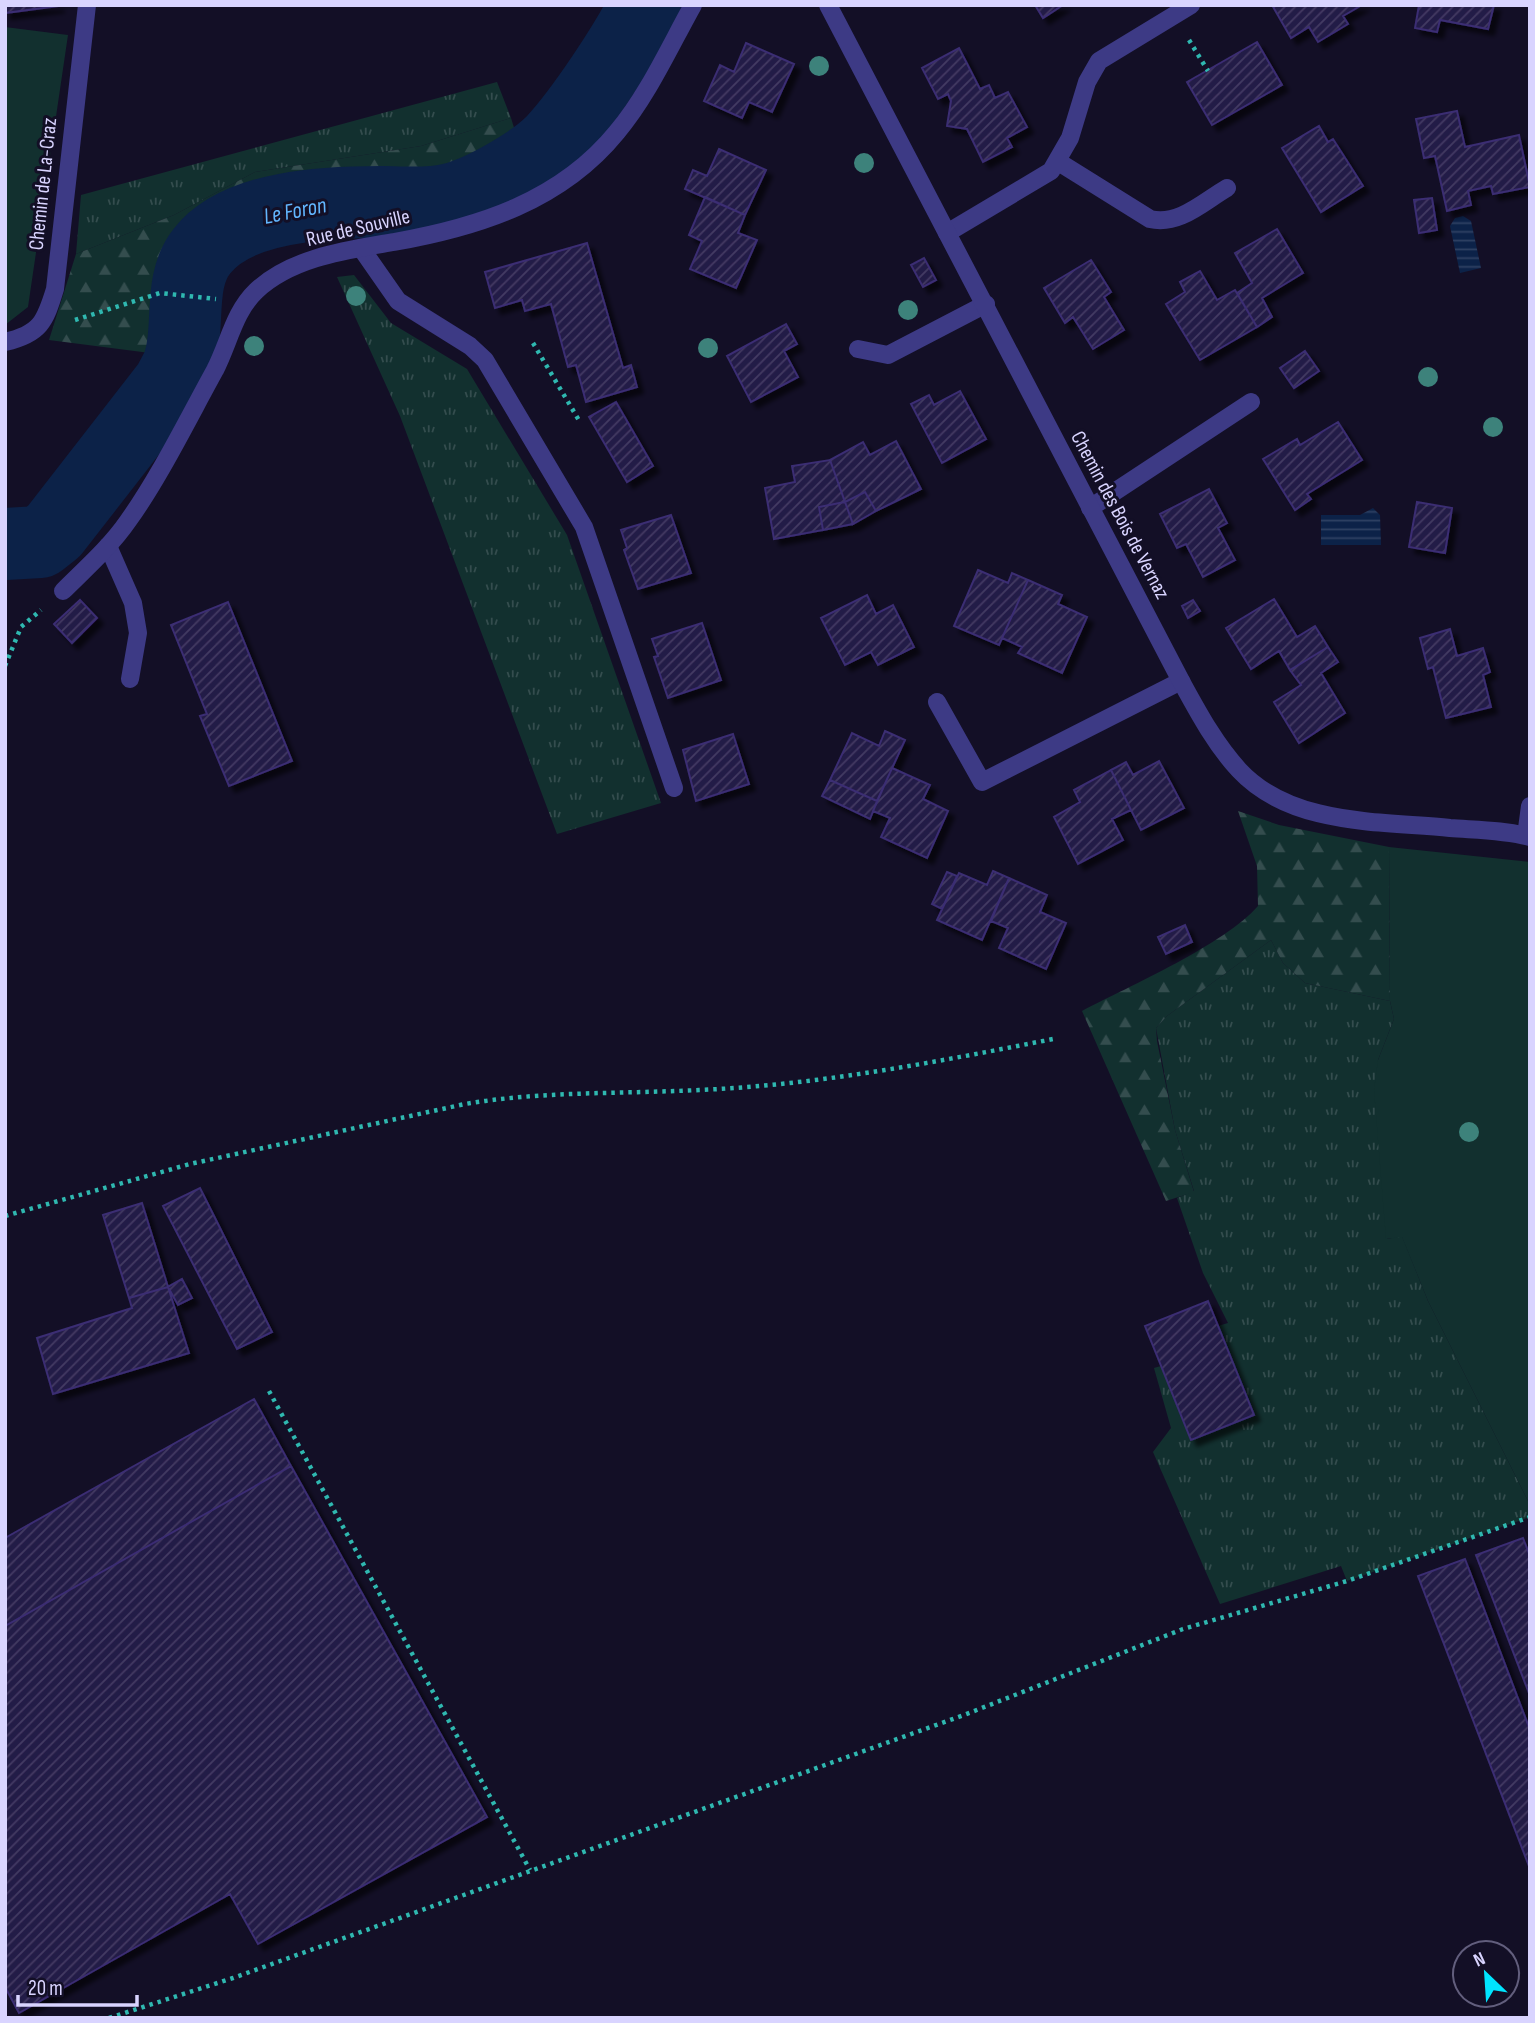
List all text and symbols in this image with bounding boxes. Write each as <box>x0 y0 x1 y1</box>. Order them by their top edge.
street label: Chemin de La-Craz <box>24 116 62 251</box>
water label: Le Foron <box>261 191 329 231</box>
street label: Rue de Souville <box>304 204 412 252</box>
street label: Chemin des Bois de Vernaz <box>1065 427 1175 604</box>
north arrow <box>1451 1939 1521 2009</box>
text: N <box>1470 1947 1489 1973</box>
scale bar <box>18 1964 136 2008</box>
text: 20 m <box>28 1976 63 2001</box>

